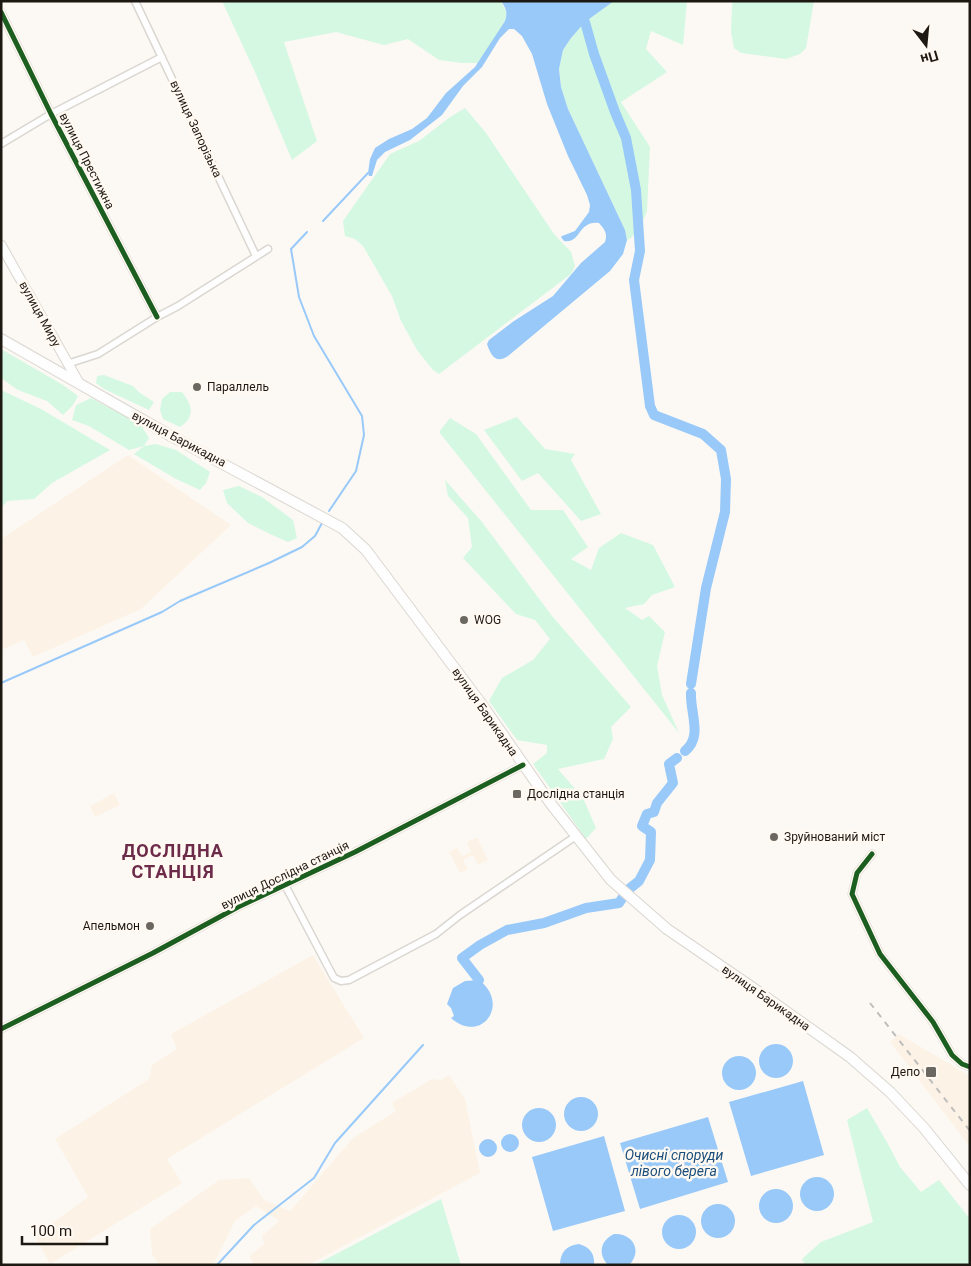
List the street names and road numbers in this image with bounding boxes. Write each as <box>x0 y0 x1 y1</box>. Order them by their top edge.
street label: вулиця Запорізька <box>167 78 225 180</box>
street label: вулиця Престижна <box>57 111 117 211</box>
street label: вулиця Миру <box>16 279 64 349</box>
street label: вулиця Барикадна <box>130 408 228 470</box>
street label: вулиця Барикадна <box>449 665 521 759</box>
street label: вулиця Дослідна станція <box>219 838 351 912</box>
street label: вулиця Барикадна <box>719 962 813 1034</box>

